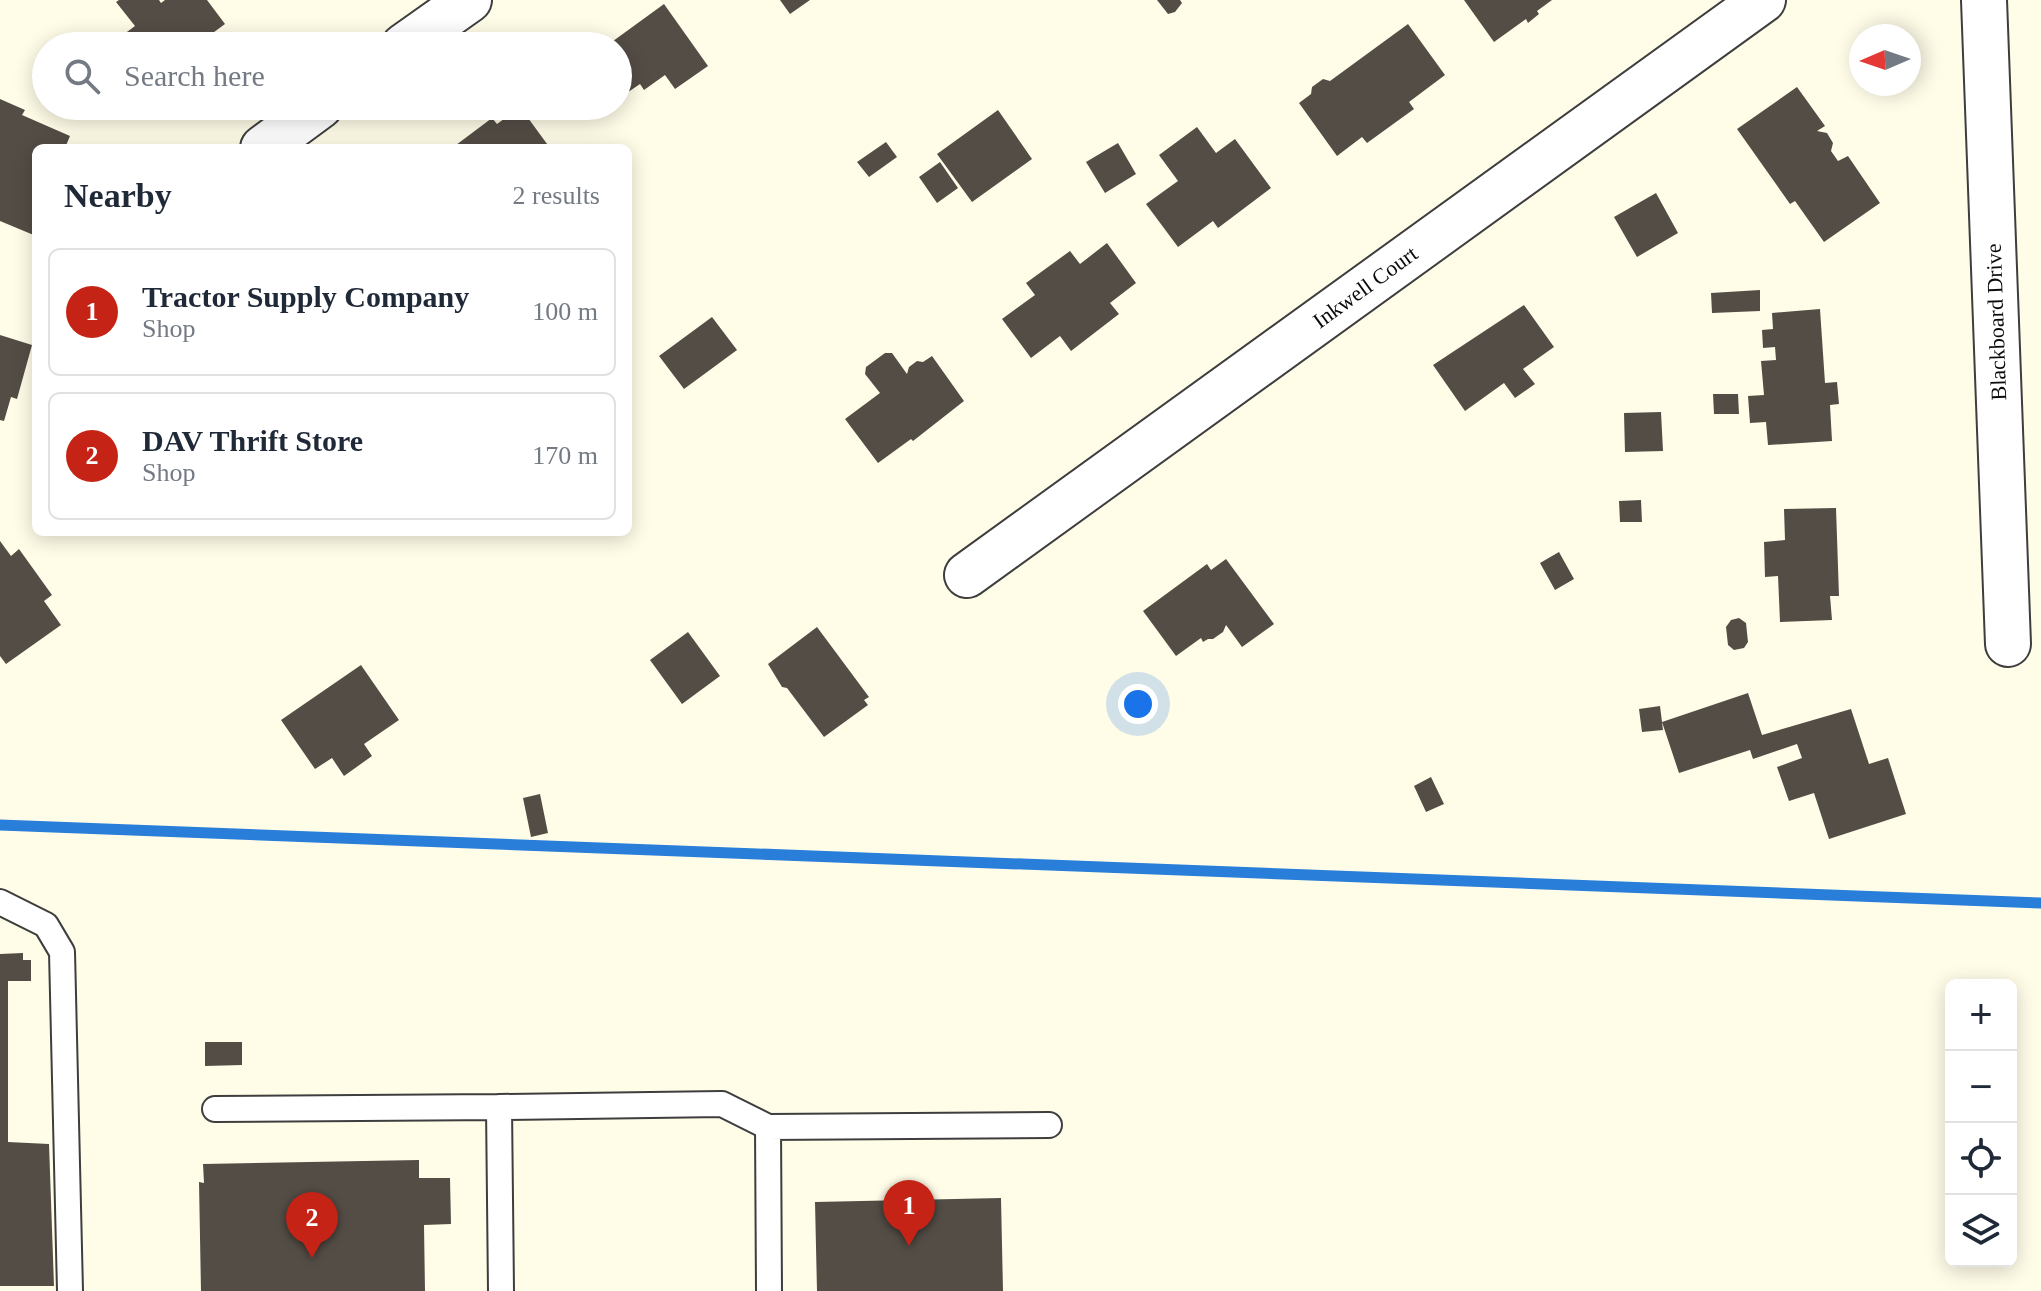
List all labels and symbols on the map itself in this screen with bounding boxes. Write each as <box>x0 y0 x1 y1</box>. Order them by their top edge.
north arrow <box>1849 24 1921 96</box>
street label: Inkwell Court <box>1308 241 1422 333</box>
street label: Blackboard Drive <box>1981 243 2011 401</box>
your location <box>1118 684 1158 724</box>
pin: 1 <box>883 1180 935 1246</box>
pin: 2 <box>286 1192 338 1258</box>

